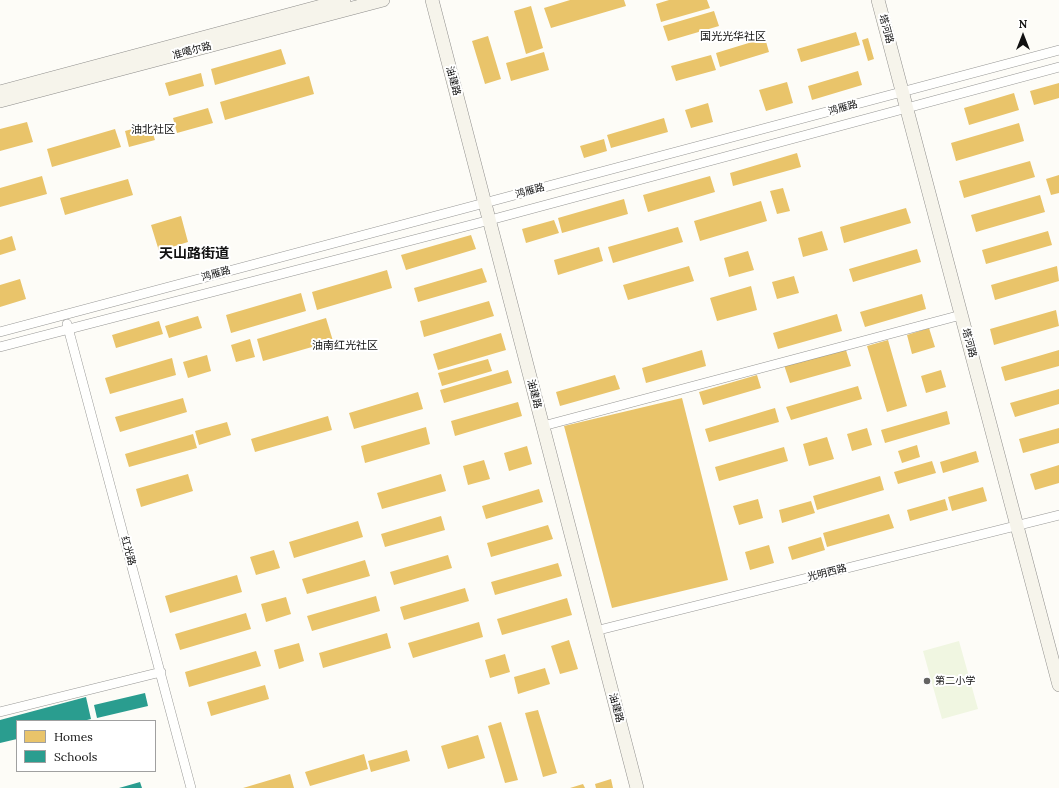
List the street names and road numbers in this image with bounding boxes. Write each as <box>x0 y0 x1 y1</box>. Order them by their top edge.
street label: 塔河路 <box>876 13 896 45</box>
street label: 准噶尔路 <box>171 40 213 62</box>
street label: 油建路 <box>443 65 463 97</box>
street label: 鸿雁路 <box>827 98 859 118</box>
street label: 鸿雁路 <box>514 181 546 201</box>
street label: 鸿雁路 <box>200 264 232 284</box>
street label: 塔河路 <box>959 327 979 359</box>
street label: 油建路 <box>525 378 543 410</box>
street label: 红光路 <box>118 535 138 567</box>
street label: 光明西路 <box>806 562 848 584</box>
street label: 油建路 <box>606 692 626 724</box>

